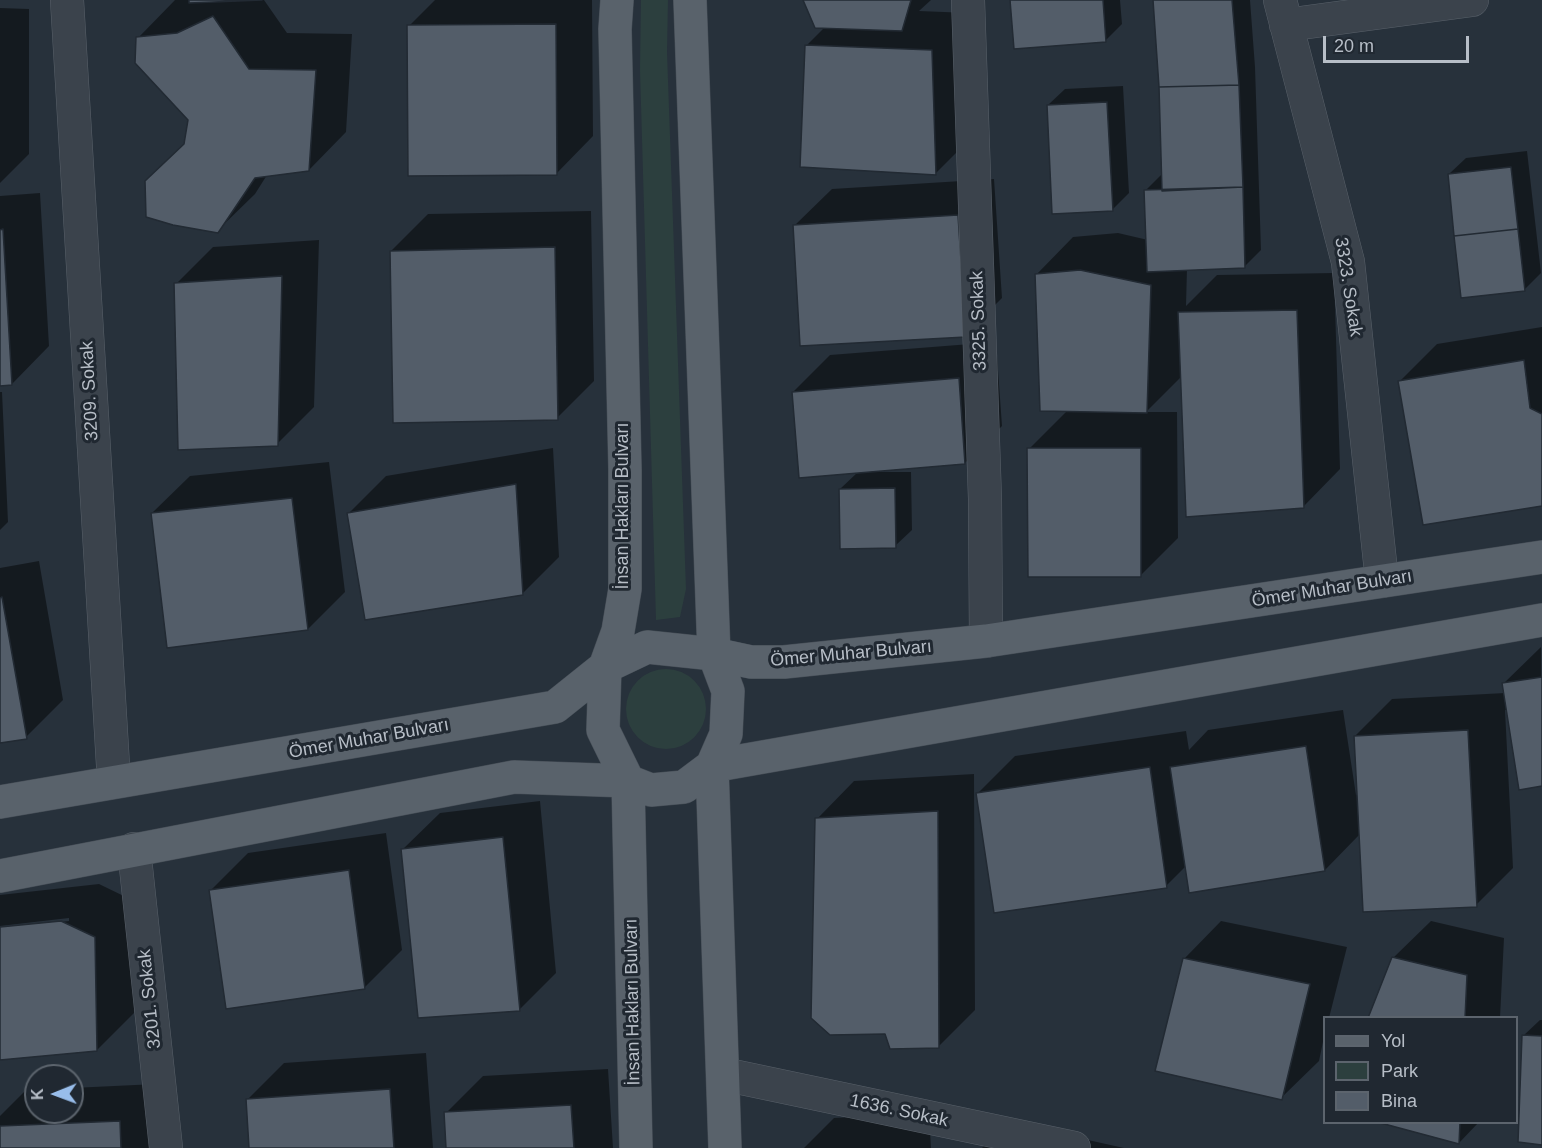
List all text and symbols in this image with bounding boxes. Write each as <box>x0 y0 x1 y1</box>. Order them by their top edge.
scale bar <box>1326 24 1472 62</box>
text: 20 m <box>1334 36 1374 56</box>
street label: 3323. Sokak <box>1330 236 1366 338</box>
street label: 3325. Sokak <box>966 271 992 371</box>
street label: 3209. Sokak <box>77 340 103 442</box>
street label: İnsan Hakları Bulvarı <box>612 422 634 590</box>
street label: Ömer Muhar Bulvarı <box>1250 566 1414 612</box>
street label: Ömer Muhar Bulvarı <box>769 636 933 672</box>
street label: Ömer Muhar Bulvarı <box>287 714 451 764</box>
street label: İnsan Hakları Bulvarı <box>621 918 645 1086</box>
street label: 3201. Sokak <box>134 948 166 1050</box>
legend <box>1323 1016 1518 1124</box>
text: Yol <box>1381 1031 1405 1051</box>
text: Park <box>1381 1061 1418 1081</box>
north arrow <box>24 1064 84 1124</box>
text: K <box>29 1088 46 1100</box>
street label: 1636. Sokak <box>848 1090 950 1132</box>
text: Bina <box>1381 1091 1417 1111</box>

